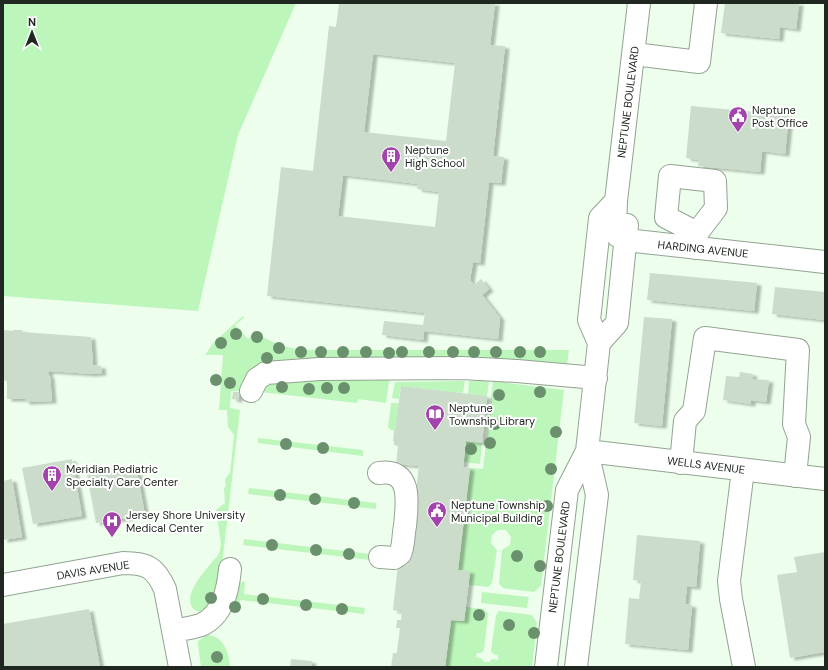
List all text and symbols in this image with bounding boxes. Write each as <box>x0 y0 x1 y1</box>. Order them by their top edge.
north arrow <box>12 12 52 52</box>
text: N <box>28 15 36 29</box>
street label: NEPTUNE BOULEVARD <box>614 45 642 159</box>
place label: Neptune Post Office <box>752 103 808 130</box>
public building icon: Neptune Post Office <box>727 105 749 133</box>
place label: Neptune High School <box>405 143 465 170</box>
building icon: Neptune High School <box>380 145 402 173</box>
street label: HARDING AVENUE <box>657 237 749 261</box>
place label: Neptune Township Library <box>449 401 535 428</box>
library icon: Neptune Township Library <box>424 403 446 431</box>
street label: WELLS AVENUE <box>666 453 746 477</box>
place label: Meridian Pediatric Specialty Care Center <box>66 462 178 489</box>
building icon: Meridian Pediatric Specialty Care Center <box>41 464 63 492</box>
place label: Neptune Township Municipal Building <box>451 498 545 525</box>
public building icon: Neptune Township Municipal Building <box>426 500 448 528</box>
street label: NEPTUNE BOULEVARD <box>545 500 573 614</box>
place label: Jersey Shore University Medical Center <box>126 508 245 535</box>
hospital icon: Jersey Shore University Medical Center <box>101 510 123 538</box>
street label: DAVIS AVENUE <box>56 557 130 583</box>

